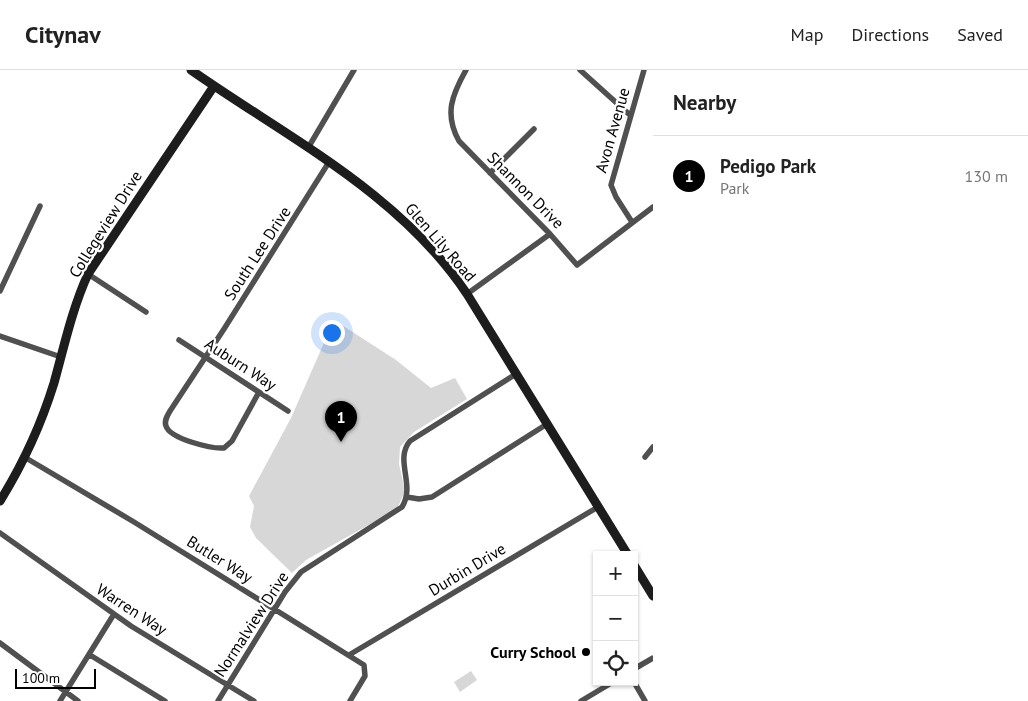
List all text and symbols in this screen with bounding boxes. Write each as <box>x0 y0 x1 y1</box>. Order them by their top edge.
text: Citynav <box>25 19 101 50</box>
text: Map <box>791 23 823 46</box>
text: Directions <box>851 23 929 46</box>
text: Saved <box>957 23 1003 46</box>
street label: Avon Avenue <box>590 85 634 175</box>
text: Nearby <box>673 89 736 116</box>
street label: Shannon Drive <box>484 148 568 232</box>
text: Pedigo Park <box>720 154 816 178</box>
text: 1 <box>684 166 694 186</box>
text: 130 m <box>965 166 1008 186</box>
street label: Collegeview Drive <box>64 167 146 281</box>
text: Park <box>720 178 749 198</box>
street label: Glen Lily Road <box>401 199 481 285</box>
street label: South Lee Drive <box>219 202 295 304</box>
your location <box>319 320 345 346</box>
street label: Auburn Way <box>201 333 281 395</box>
pin: 1 <box>325 401 357 442</box>
street label: Butler Way <box>183 531 257 587</box>
street label: Durbin Drive <box>425 538 509 600</box>
map controls <box>593 551 638 686</box>
button: + <box>593 551 638 596</box>
street label: Normalview Drive <box>209 567 293 681</box>
street label: Warren Way <box>93 579 172 640</box>
button: − <box>593 596 638 641</box>
button: locate <box>593 641 638 686</box>
place label: Curry School <box>490 642 576 662</box>
marker: Curry School <box>580 646 592 658</box>
scale bar <box>15 666 96 689</box>
text: 100 m <box>22 669 60 687</box>

